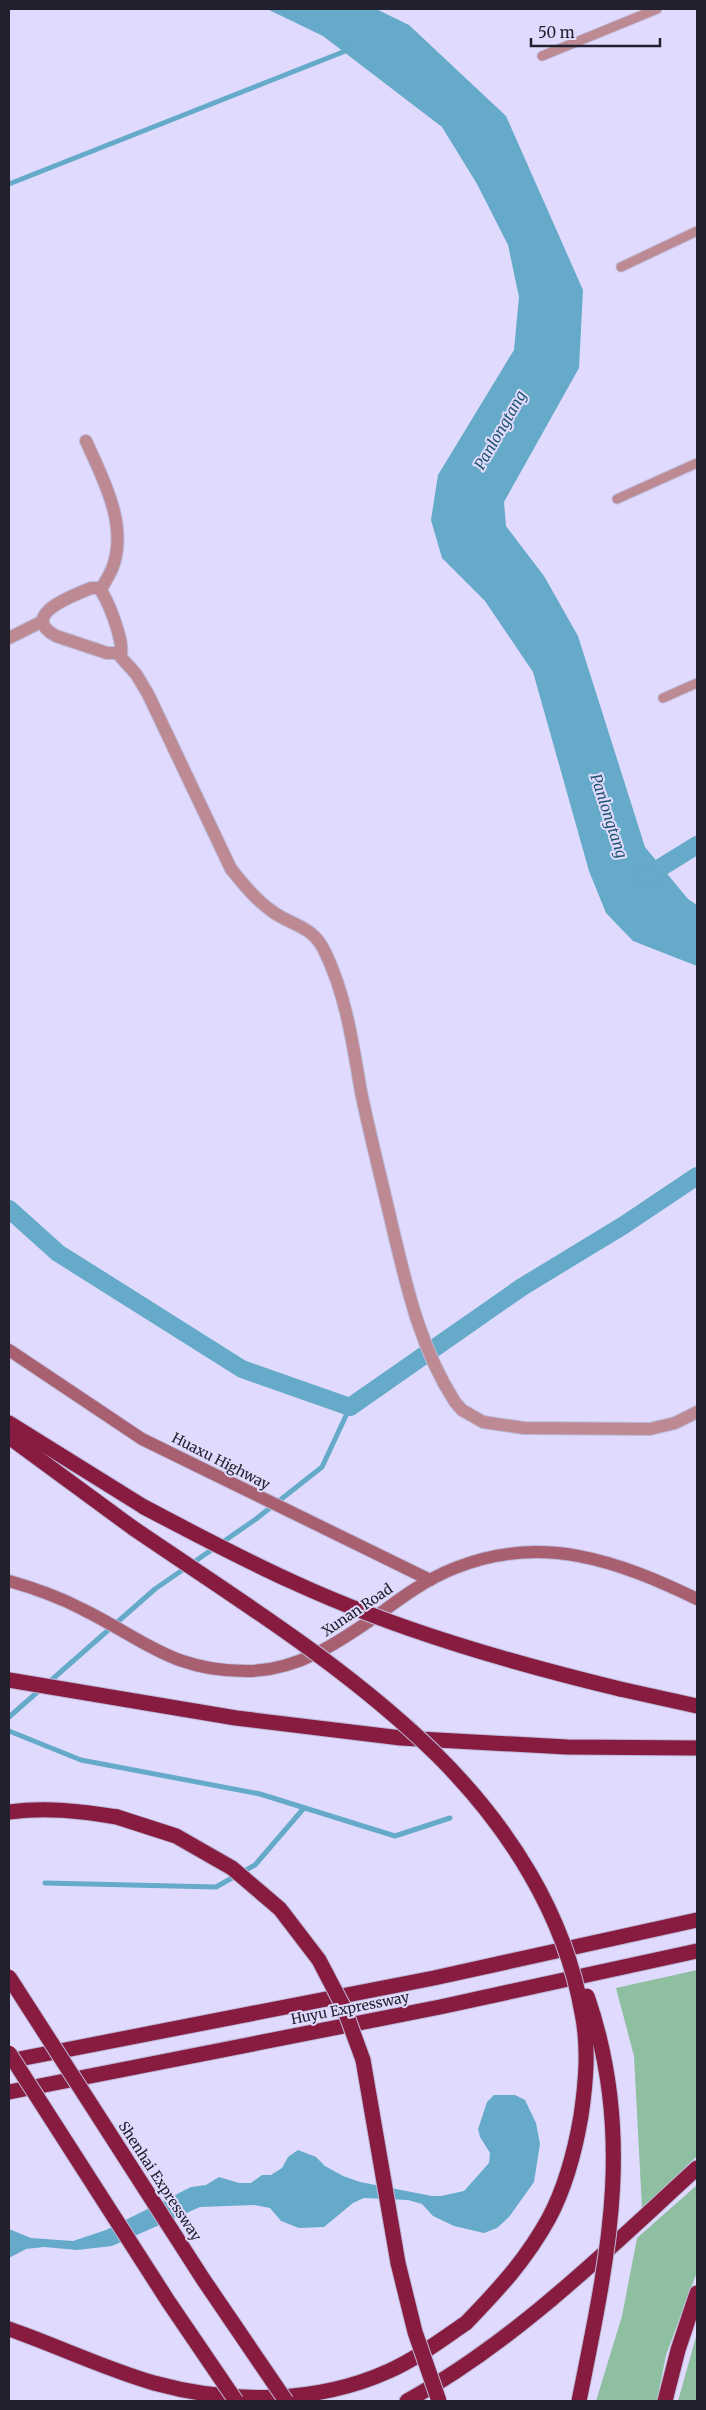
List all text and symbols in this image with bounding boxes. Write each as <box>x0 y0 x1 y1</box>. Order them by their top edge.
scale bar <box>531 15 660 47</box>
text: 50 m <box>538 23 575 42</box>
water label: Panlongtang <box>470 387 530 473</box>
water label: Panlongtang <box>586 771 632 861</box>
street label: Huaxu Highway <box>169 1429 274 1494</box>
street label: Xunan Road <box>318 1579 396 1640</box>
street label: Huyu Expressway <box>289 1988 412 2028</box>
street label: Shenhai Expressway <box>115 2118 206 2245</box>

